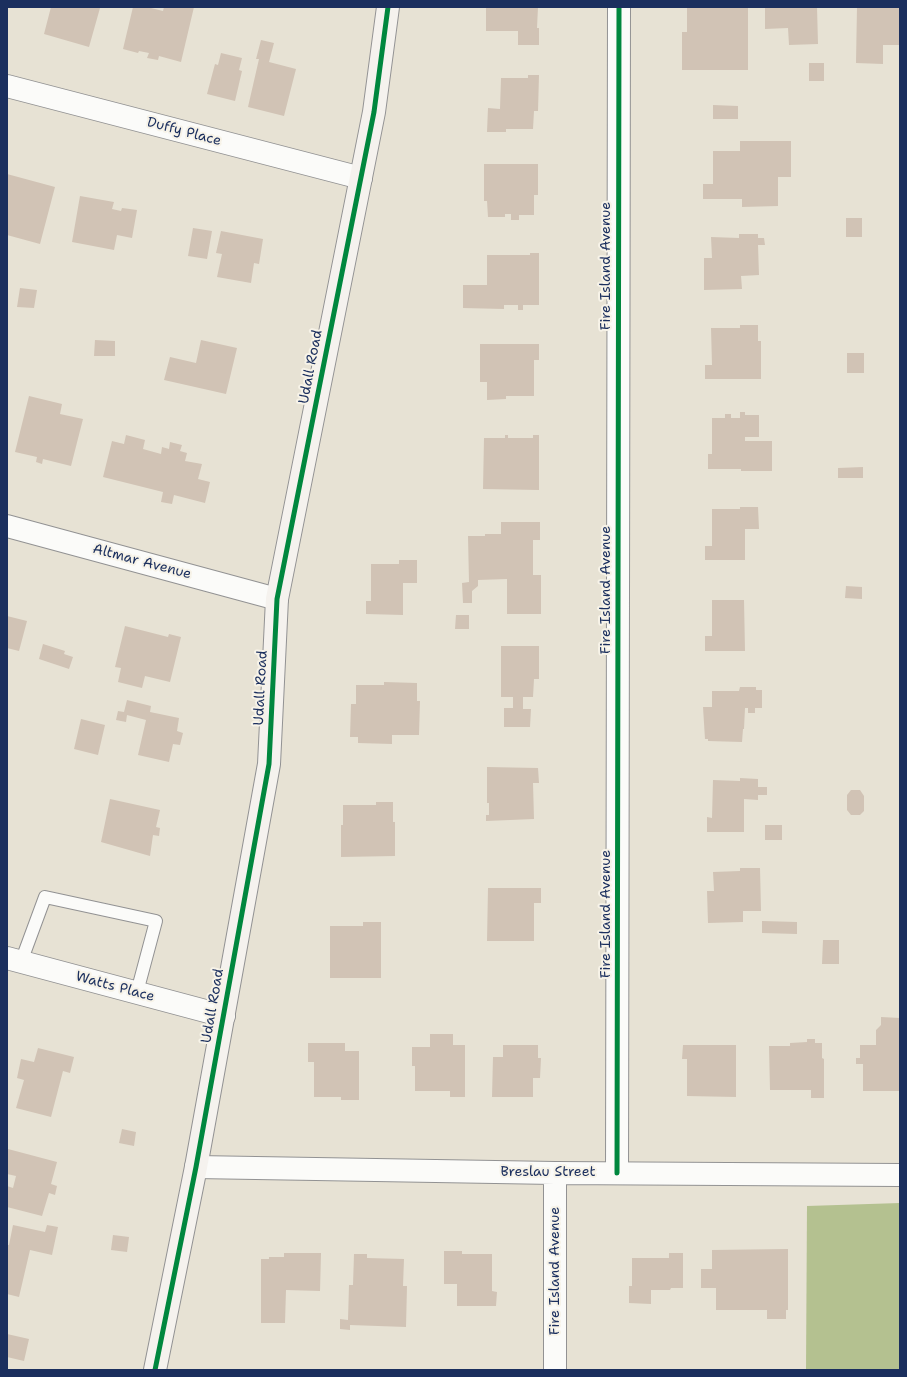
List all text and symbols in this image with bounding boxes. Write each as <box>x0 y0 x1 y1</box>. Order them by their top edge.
street label: Duffy Place <box>145 114 223 150</box>
street label: Fire Island Avenue <box>598 202 614 330</box>
street label: Udall Road <box>296 329 326 405</box>
street label: Fire Island Avenue <box>598 526 614 654</box>
street label: Altmar Avenue <box>91 541 193 583</box>
street label: Udall Road <box>251 650 271 726</box>
street label: Fire Island Avenue <box>598 850 614 978</box>
street label: Watts Place <box>74 968 156 1006</box>
street label: Udall Road <box>198 968 228 1044</box>
street label: Breslau Street <box>500 1164 596 1180</box>
street label: Fire Island Avenue <box>547 1207 563 1335</box>

